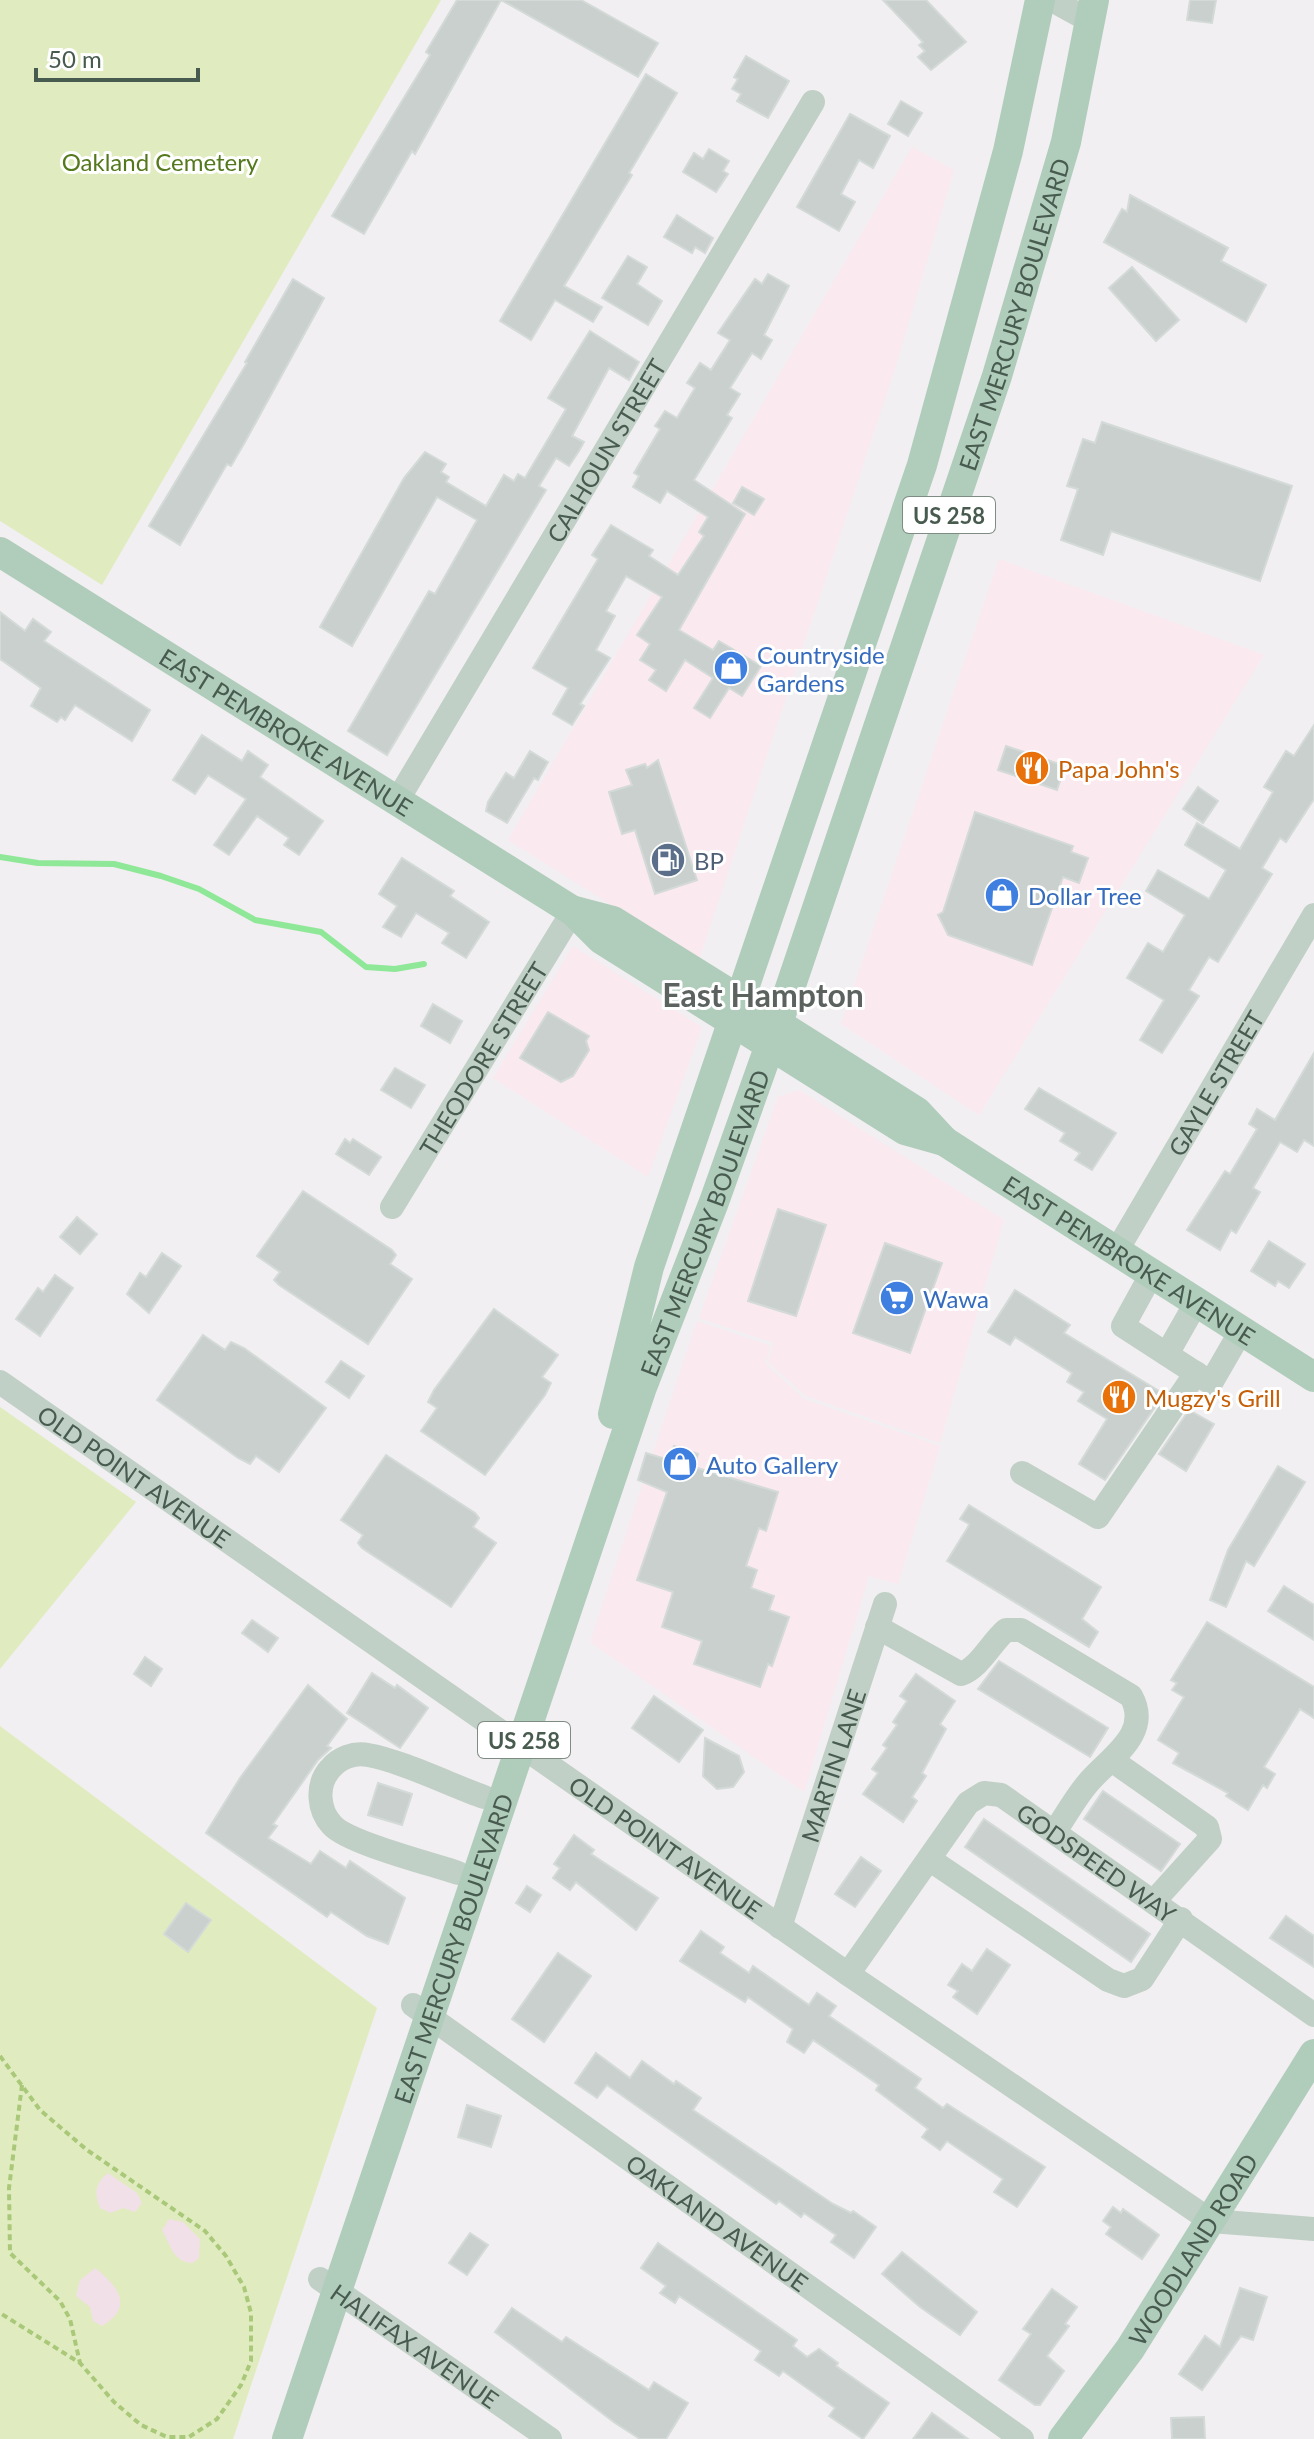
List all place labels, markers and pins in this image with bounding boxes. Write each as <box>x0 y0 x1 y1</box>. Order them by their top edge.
place label: Countryside Gardens <box>757 640 885 697</box>
shop icon: Countryside Gardens <box>712 649 750 687</box>
restaurant icon: Papa John's <box>1013 749 1051 787</box>
place label: Papa John's <box>1058 754 1180 783</box>
fuel station icon: BP <box>649 841 687 879</box>
place label: BP <box>694 846 724 875</box>
shop icon: Dollar Tree <box>983 876 1021 914</box>
place label: Dollar Tree <box>1028 881 1142 910</box>
supermarket icon: Wawa <box>878 1279 916 1317</box>
place label: Wawa <box>923 1284 989 1313</box>
restaurant icon: Mugzy's Grill <box>1100 1378 1138 1416</box>
place label: Mugzy's Grill <box>1145 1383 1281 1412</box>
shop icon: Auto Gallery <box>661 1445 699 1483</box>
place label: Auto Gallery <box>706 1450 839 1479</box>

